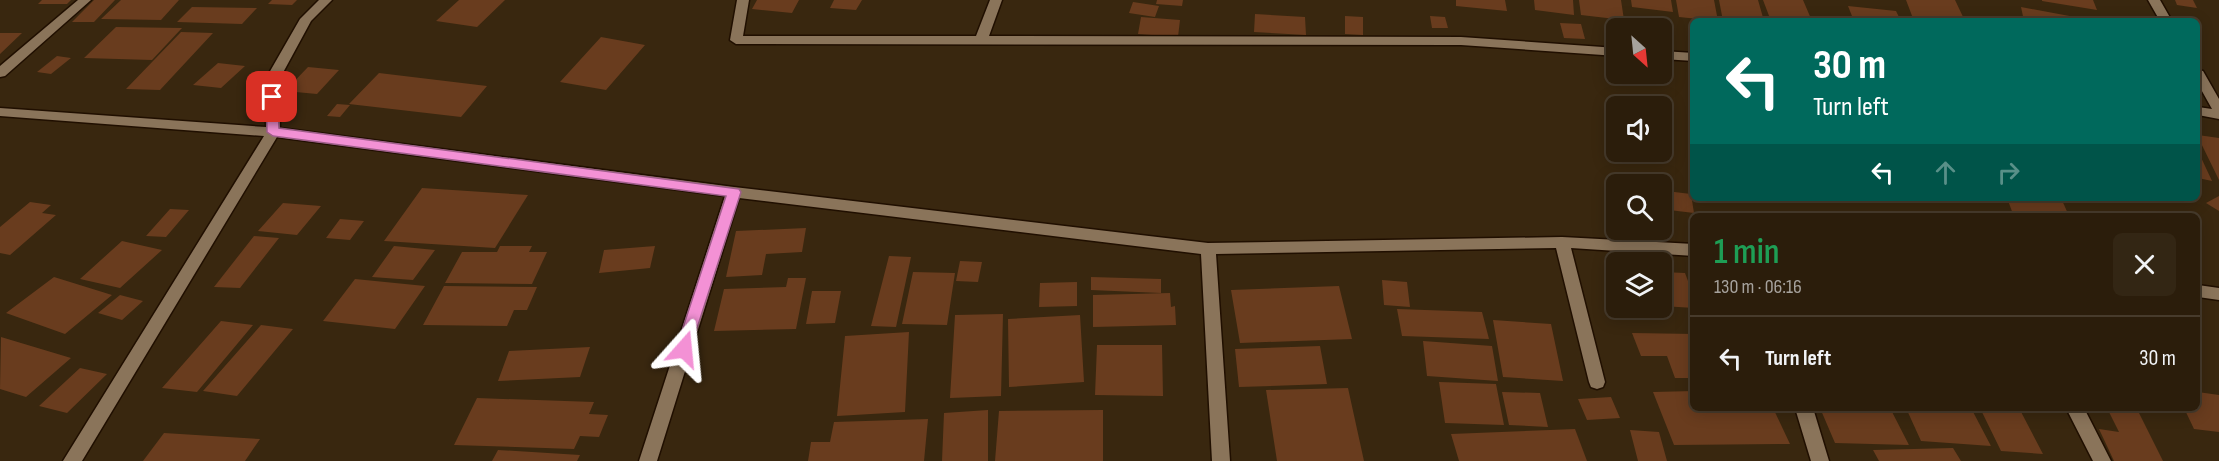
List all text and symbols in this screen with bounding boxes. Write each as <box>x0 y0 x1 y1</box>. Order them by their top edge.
north arrow <box>1606 18 1672 84</box>
map controls <box>1606 18 1672 318</box>
text: 30 m <box>1813 40 1886 91</box>
icon: left <box>1714 42 1792 120</box>
pin <box>246 71 297 122</box>
icon: arrive <box>255 80 288 113</box>
text: Turn left <box>1813 91 1889 123</box>
button: sound <box>1606 96 1672 162</box>
icon: left <box>1866 156 1899 189</box>
icon: ahead <box>1929 156 1962 189</box>
icon: right <box>1992 156 2025 189</box>
button: search <box>1606 174 1672 240</box>
text: 1 min <box>1714 231 1779 274</box>
button: close <box>2113 233 2176 296</box>
button: layers <box>1606 252 1672 318</box>
text: 130 m · 06:16 <box>1714 275 1802 299</box>
position arrow <box>652 317 716 381</box>
icon: left <box>1714 342 1747 375</box>
text: Turn left <box>1765 345 1831 372</box>
text: 30 m <box>2139 345 2176 372</box>

